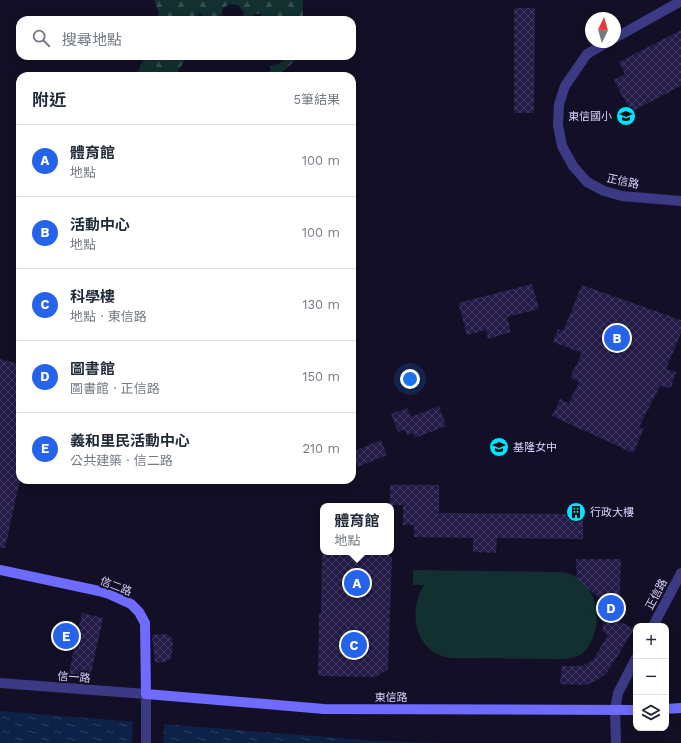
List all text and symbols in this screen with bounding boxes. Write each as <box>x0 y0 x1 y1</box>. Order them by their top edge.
north arrow <box>585 12 621 48</box>
search box <box>16 16 356 60</box>
icon: search <box>30 27 52 49</box>
text: 搜尋地點 <box>62 31 122 49</box>
text: 附近 <box>32 90 66 110</box>
text: 5筆結果 <box>293 92 340 107</box>
school or university icon: 東信國小 <box>615 105 637 127</box>
place label: 東信國小 <box>568 110 612 123</box>
text: 體育館 <box>70 144 115 162</box>
text: A <box>41 153 49 168</box>
text: 100 m <box>302 153 340 168</box>
text: 地點 <box>70 165 96 180</box>
street label: 正信路 <box>605 172 640 191</box>
text: 活動中心 <box>70 216 130 234</box>
text: B <box>41 225 49 240</box>
text: 100 m <box>302 225 340 240</box>
text: 地點 <box>70 237 96 252</box>
text: 科學樓 <box>70 288 115 306</box>
text: C <box>41 297 49 312</box>
text: 130 m <box>302 297 340 312</box>
text: 地點 · 東信路 <box>70 309 147 324</box>
pin: B <box>604 323 630 353</box>
text: 圖書館 <box>70 360 115 378</box>
text: D <box>40 369 50 384</box>
text: 150 m <box>302 369 340 384</box>
your location <box>400 369 420 389</box>
text: 圖書館 · 正信路 <box>70 381 160 396</box>
text: 義和里民活動中心 <box>70 432 190 450</box>
school or university icon: 基隆女中 <box>488 436 510 458</box>
text: E <box>41 441 49 456</box>
text: 210 m <box>302 441 340 456</box>
place label: 基隆女中 <box>513 441 557 454</box>
text: 公共建築 · 信二路 <box>70 453 173 468</box>
building icon: 行政大樓 <box>565 501 587 523</box>
popup <box>320 503 394 555</box>
place label: 行政大樓 <box>590 506 634 519</box>
text: 體育館 <box>334 512 380 530</box>
text: 地點 <box>334 533 361 548</box>
pin: A <box>344 568 370 598</box>
street label: 信二路 <box>98 574 134 598</box>
street label: 正信路 <box>643 577 670 612</box>
pin: D <box>598 593 624 623</box>
pin: E <box>53 621 79 651</box>
map controls <box>633 623 669 731</box>
button: + <box>633 623 669 659</box>
pin: C <box>341 630 367 660</box>
button: − <box>633 659 669 695</box>
street label: 信一路 <box>57 670 91 685</box>
street label: 東信路 <box>375 691 408 704</box>
button: layers <box>633 695 669 731</box>

